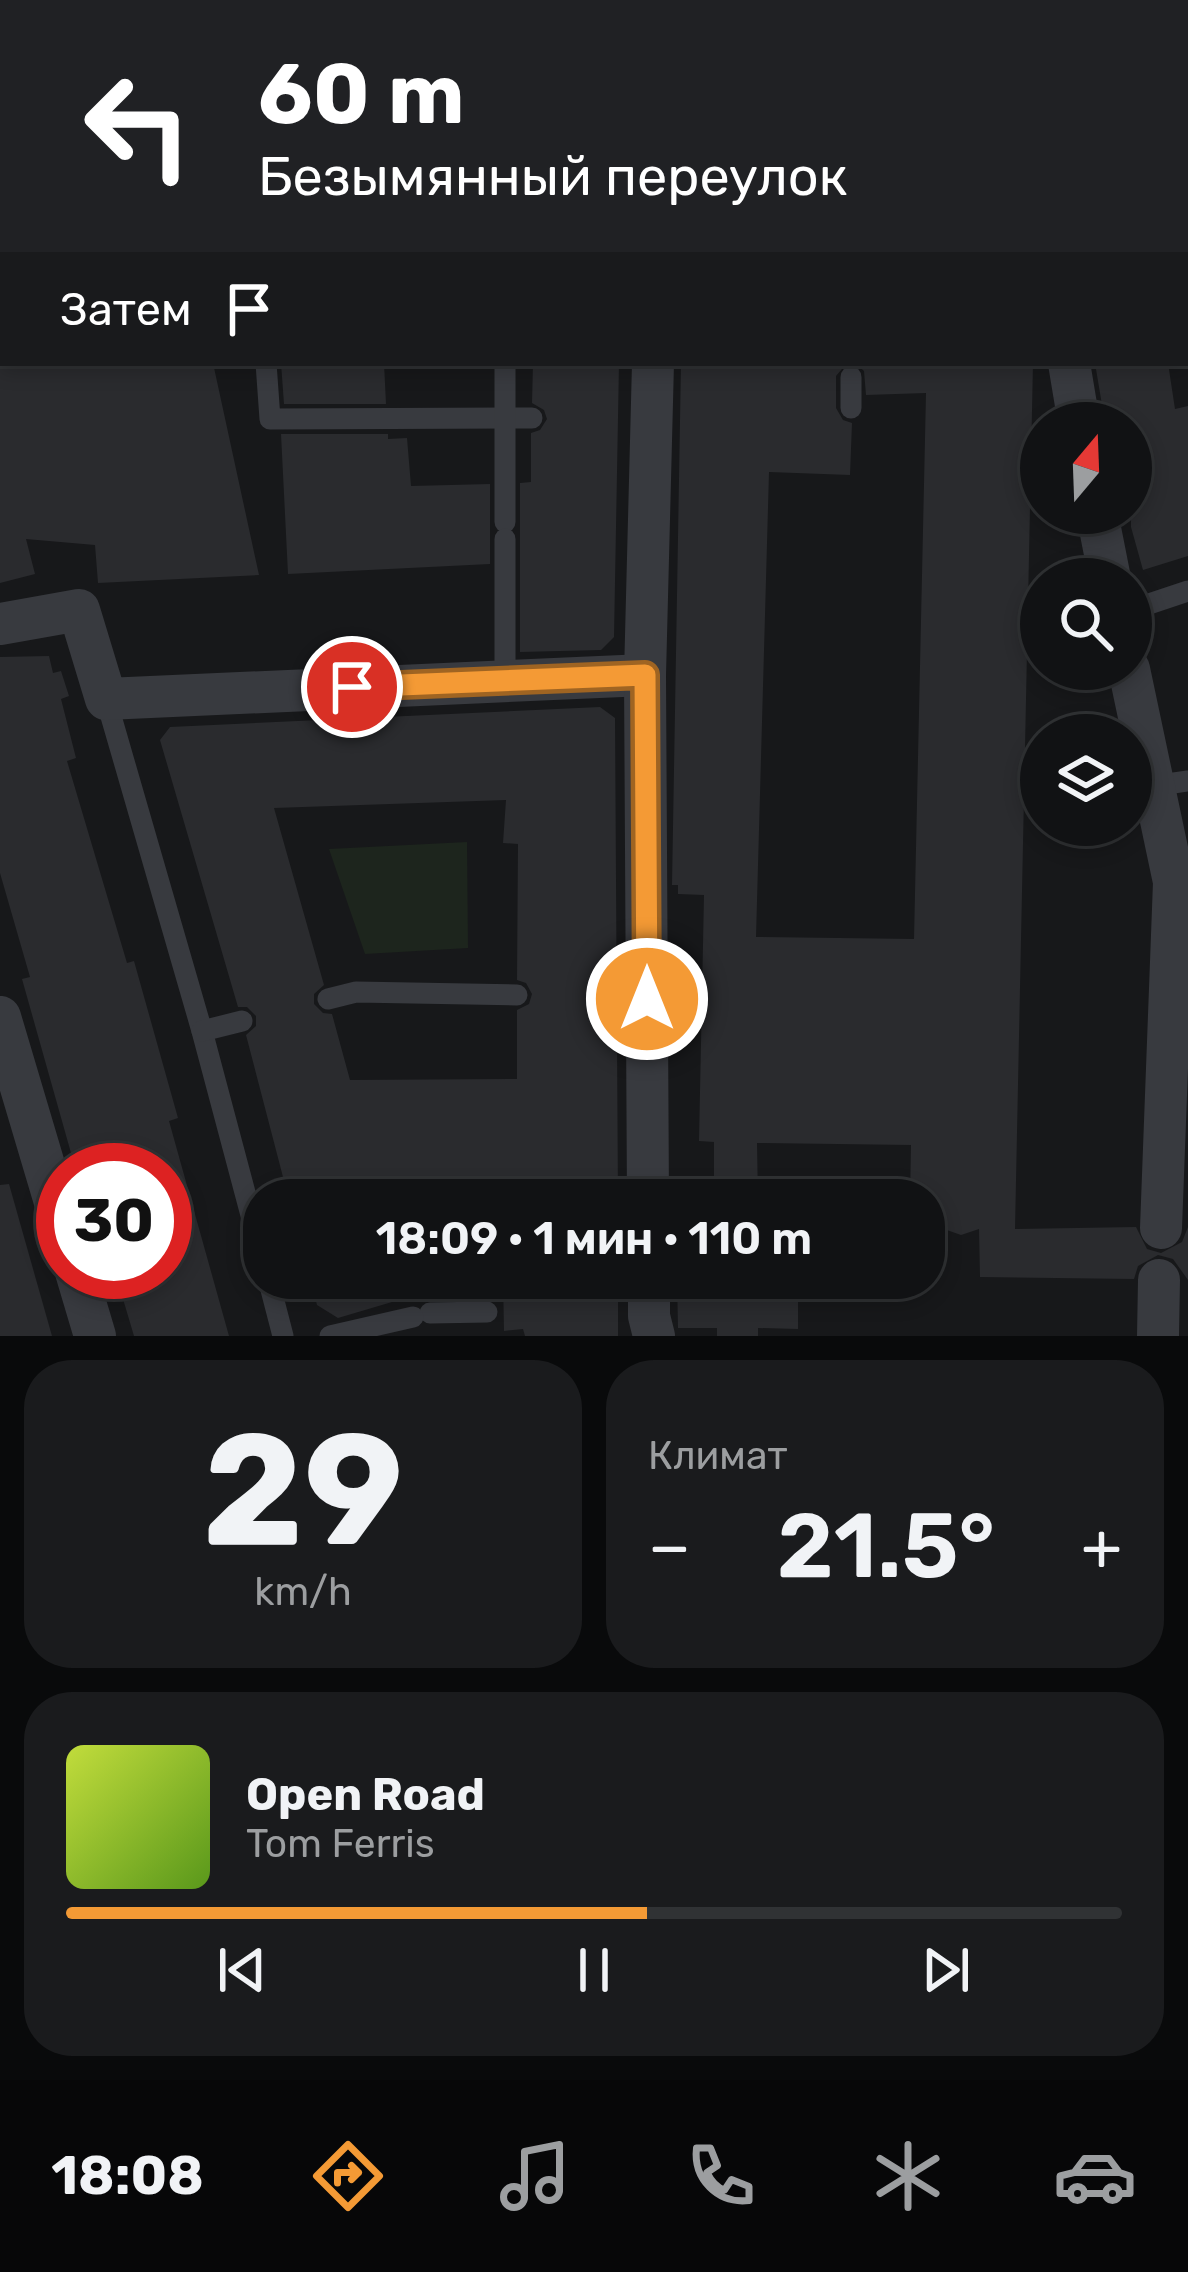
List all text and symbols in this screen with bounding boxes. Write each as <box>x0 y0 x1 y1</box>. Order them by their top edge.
text: 60 m <box>258 44 465 144</box>
icon: left <box>60 48 216 204</box>
text: Безымянный переулок <box>258 145 848 209</box>
icon: arrive <box>216 276 282 342</box>
text: Затем <box>60 283 192 336</box>
north arrow <box>1020 402 1152 534</box>
map controls <box>1020 402 1152 846</box>
button: search <box>1020 558 1152 690</box>
pin <box>301 636 403 738</box>
icon: arrive <box>319 654 385 720</box>
button: layers <box>1020 714 1152 846</box>
position arrow <box>584 936 710 1062</box>
speed limit sign: 30 <box>36 1143 192 1299</box>
text: 18:09 · 1 мин · 110 m <box>376 1212 812 1265</box>
text: 29 <box>202 1398 404 1583</box>
text: Климат <box>648 1433 787 1479</box>
text: 21.5° <box>777 1493 995 1600</box>
text: − <box>648 1507 691 1586</box>
text: + <box>1081 1507 1122 1586</box>
text: km/h <box>254 1569 352 1615</box>
text: Open Road <box>246 1768 485 1821</box>
text: Tom Ferris <box>246 1821 435 1867</box>
icon: previous <box>209 1937 275 2003</box>
icon: pause <box>561 1937 627 2003</box>
icon: next <box>913 1937 979 2003</box>
icon: directions <box>306 2134 390 2218</box>
icon: music <box>493 2134 577 2218</box>
icon: phone <box>679 2134 763 2218</box>
icon: climate <box>866 2134 950 2218</box>
icon: car <box>1053 2134 1137 2218</box>
text: 18:08 <box>51 2144 204 2208</box>

